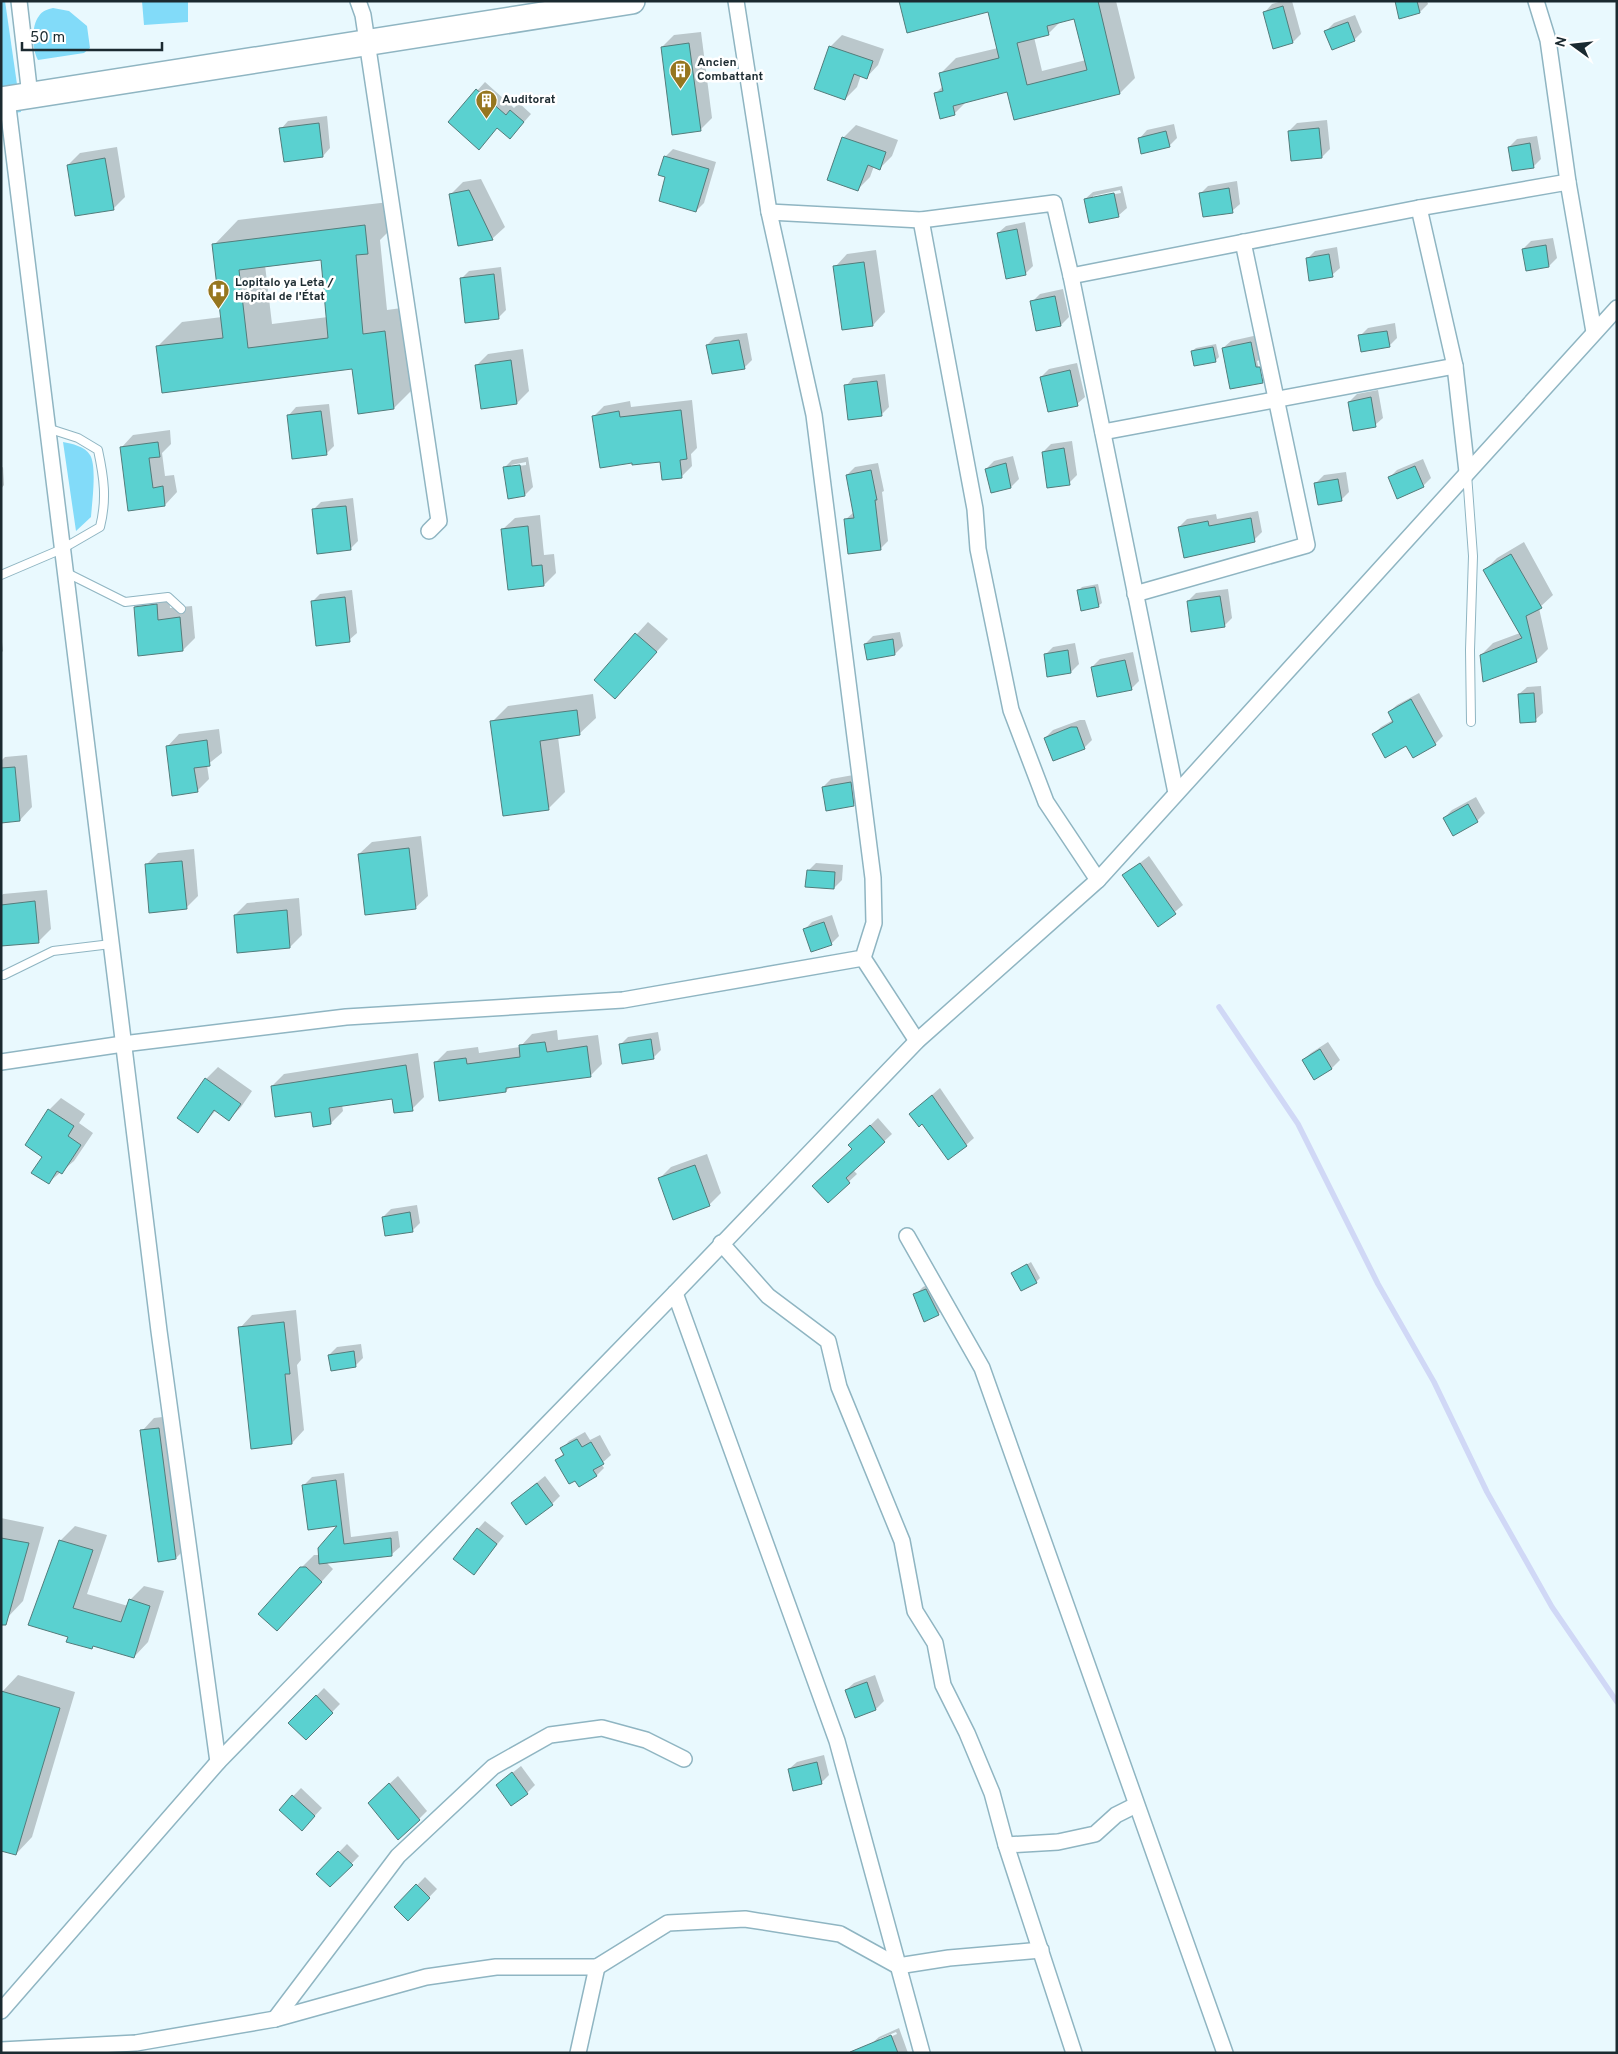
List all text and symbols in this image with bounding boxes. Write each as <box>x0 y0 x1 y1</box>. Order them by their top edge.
scale bar <box>22 20 162 52</box>
north arrow <box>1548 20 1598 70</box>
text: 50 m <box>30 29 65 48</box>
text: N <box>1552 35 1571 49</box>
place label: Ancien Combattant <box>697 55 763 85</box>
building icon: Ancien Combattant <box>669 58 693 89</box>
building icon: Auditorat <box>474 88 498 119</box>
place label: Auditorat <box>502 92 556 108</box>
place label: Lopitalo ya Leta / Hôpital de l'État <box>235 275 334 305</box>
hospital icon: Lopitalo ya Leta / Hôpital de l'État <box>207 278 231 309</box>

